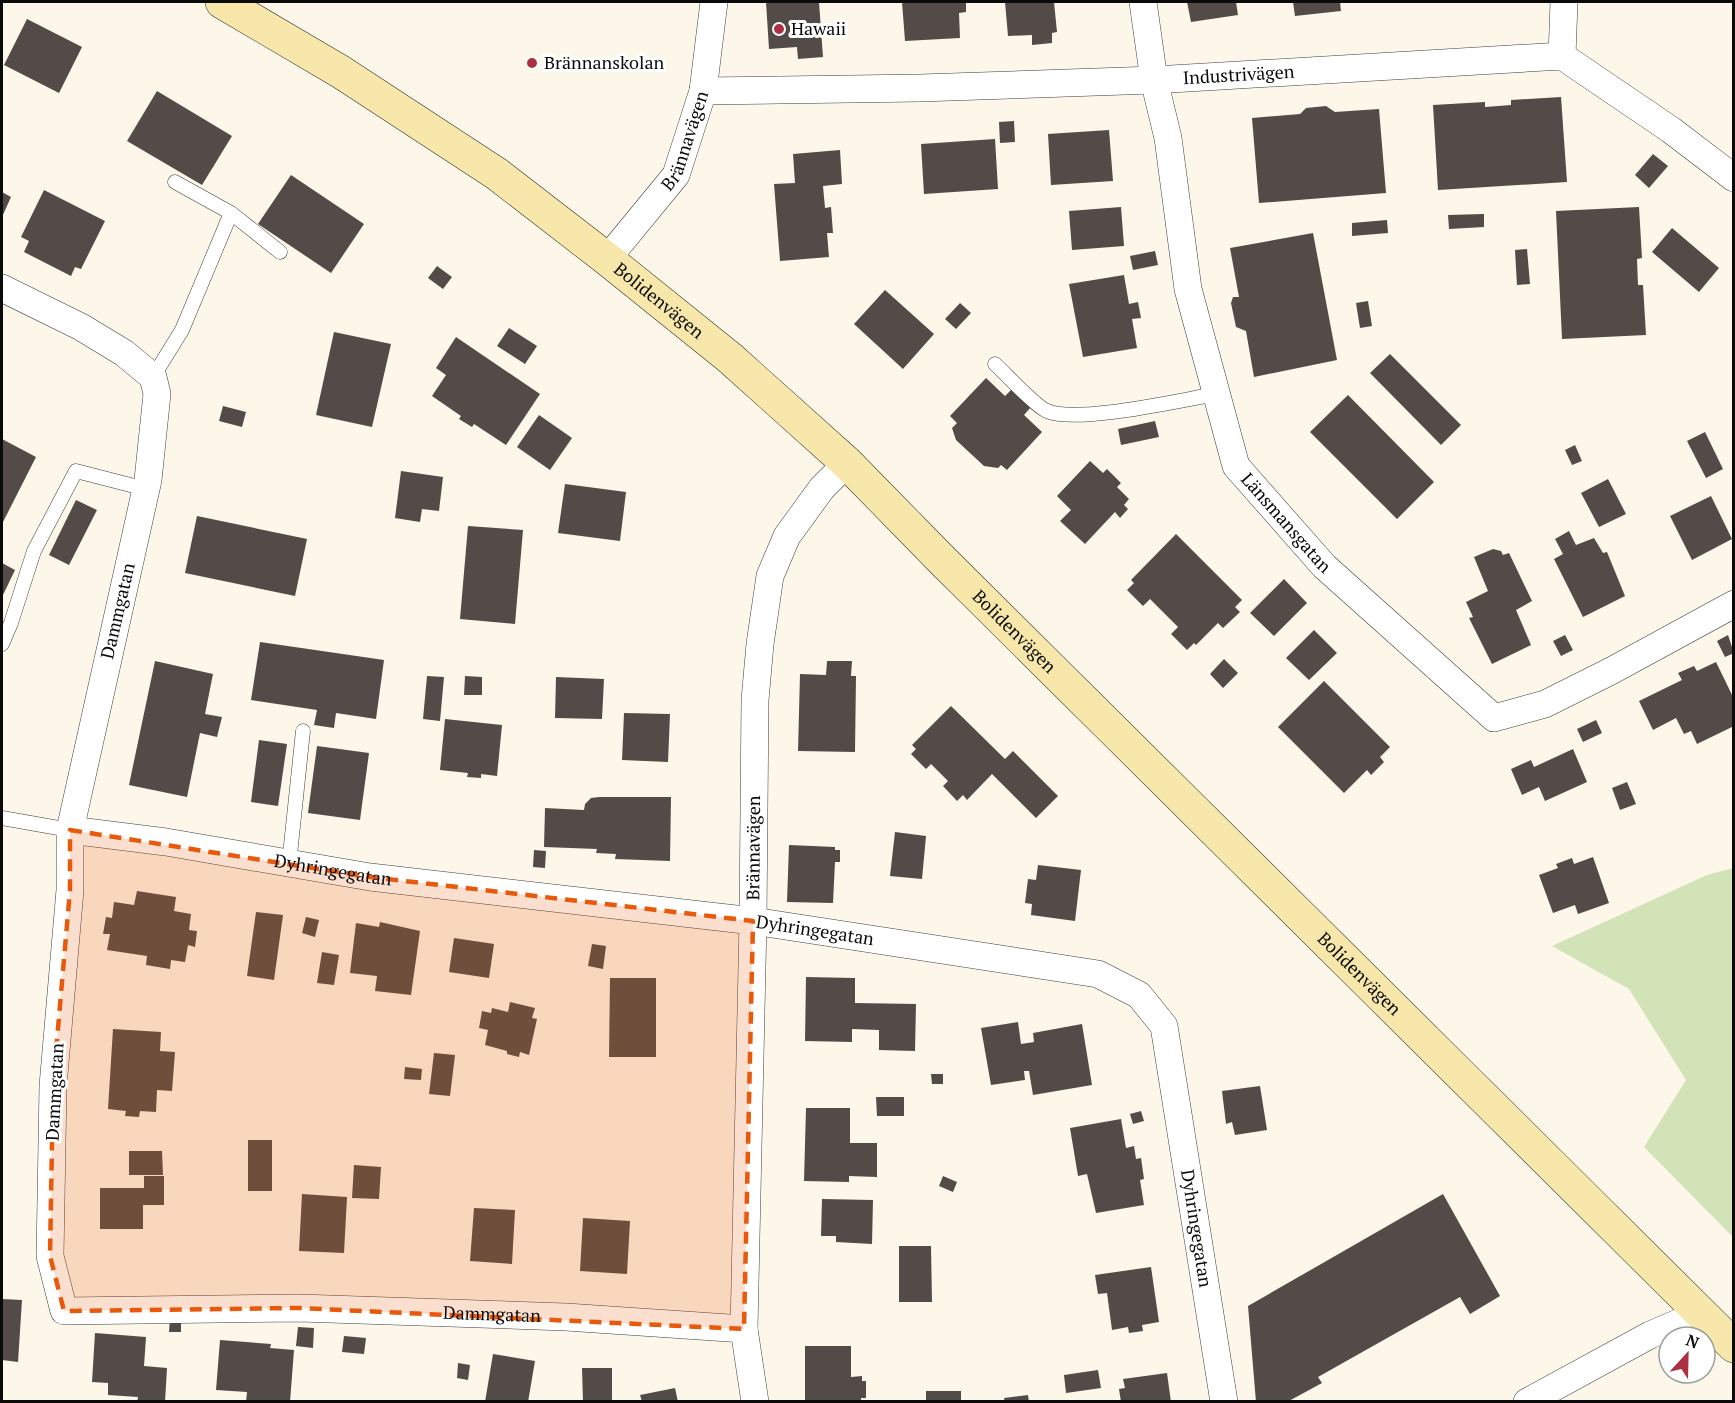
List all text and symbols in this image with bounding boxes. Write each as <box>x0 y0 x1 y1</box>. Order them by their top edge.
place label: Hawaii <box>791 16 846 40</box>
marker: Hawaii <box>772 22 786 36</box>
place label: Brännanskolan <box>544 50 665 74</box>
marker: Brännanskolan <box>525 56 539 70</box>
street label: Industrivägen <box>1182 59 1295 89</box>
street label: Brännavägen <box>655 87 713 195</box>
street label: Bolidenvägen <box>609 256 710 344</box>
street label: Länsmansgatan <box>1236 467 1337 578</box>
street label: Dammgatan <box>94 560 140 661</box>
street label: Bolidenvägen <box>968 584 1062 678</box>
street label: Brännavägen <box>740 795 765 901</box>
street label: Dyhringegatan <box>272 848 393 890</box>
street label: Dyhringegatan <box>755 909 876 950</box>
street label: Bolidenvägen <box>1313 926 1407 1020</box>
street label: Dammgatan <box>39 1042 69 1141</box>
street label: Dyhringegatan <box>1176 1167 1219 1289</box>
street label: Dammgatan <box>443 1300 542 1327</box>
north arrow <box>1657 1325 1717 1385</box>
text: N <box>1683 1329 1702 1354</box>

